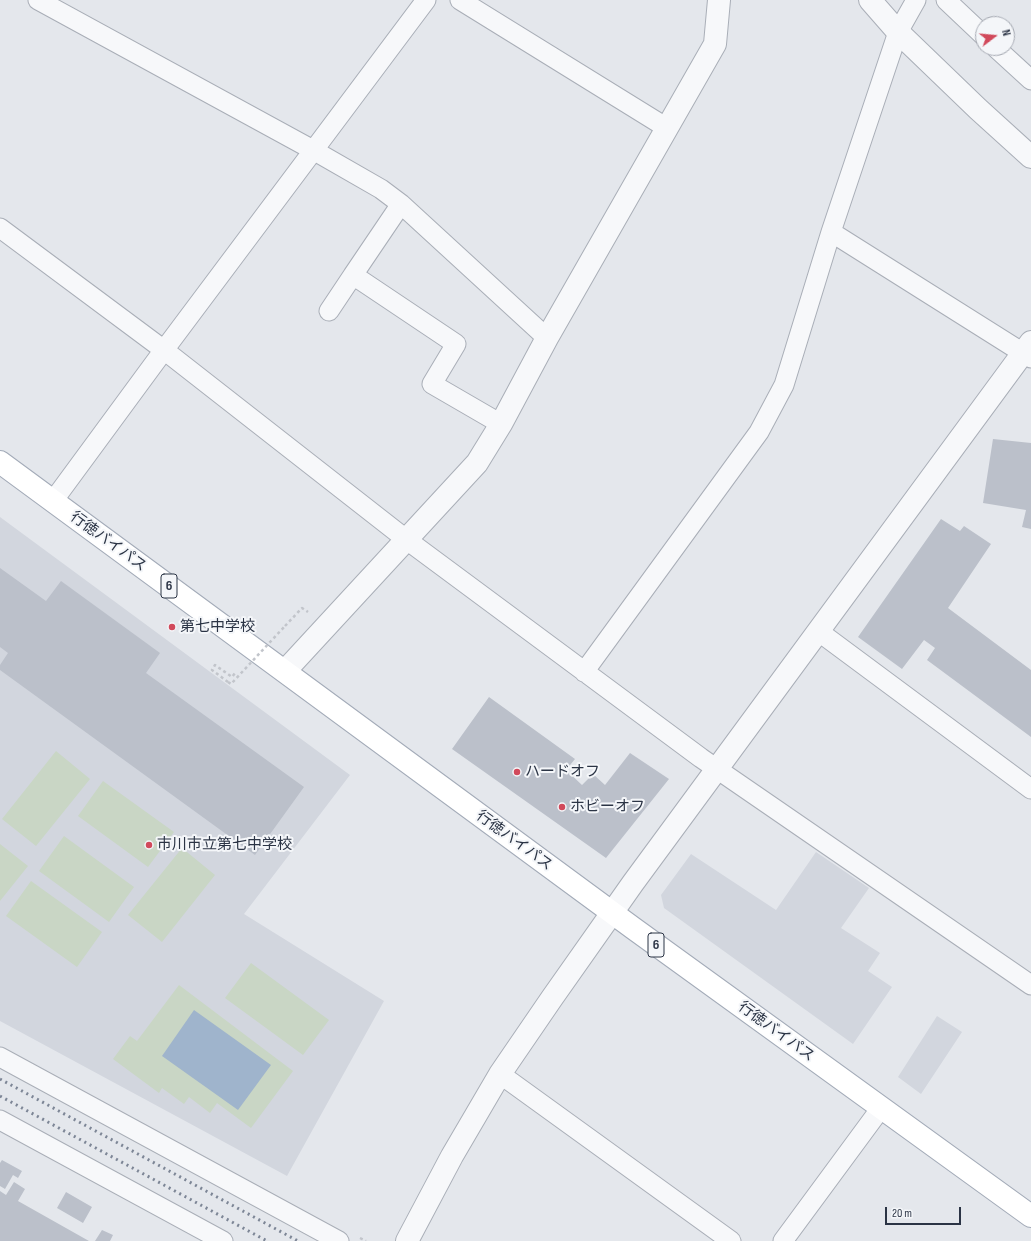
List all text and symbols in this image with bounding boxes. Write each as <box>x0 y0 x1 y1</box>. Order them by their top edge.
north arrow <box>975 16 1015 56</box>
text: N <box>999 28 1013 37</box>
street label: 行徳バイパス <box>66 508 150 576</box>
road number: 6 <box>161 574 177 598</box>
place label: 第七中学校 <box>180 618 255 636</box>
marker: 第七中学校 <box>167 622 177 632</box>
place label: ハードオフ <box>525 763 600 781</box>
marker: ハードオフ <box>512 767 522 777</box>
place label: ホビーオフ <box>570 798 645 816</box>
marker: ホビーオフ <box>557 802 567 812</box>
street label: 行徳バイパス <box>472 807 556 875</box>
place label: 市川市立第七中学校 <box>157 836 292 854</box>
marker: 市川市立第七中学校 <box>144 840 154 850</box>
road number: 6 <box>648 933 664 957</box>
street label: 行徳バイパス <box>734 998 818 1066</box>
scale bar <box>887 1199 963 1225</box>
text: 20 m <box>892 1206 912 1221</box>

